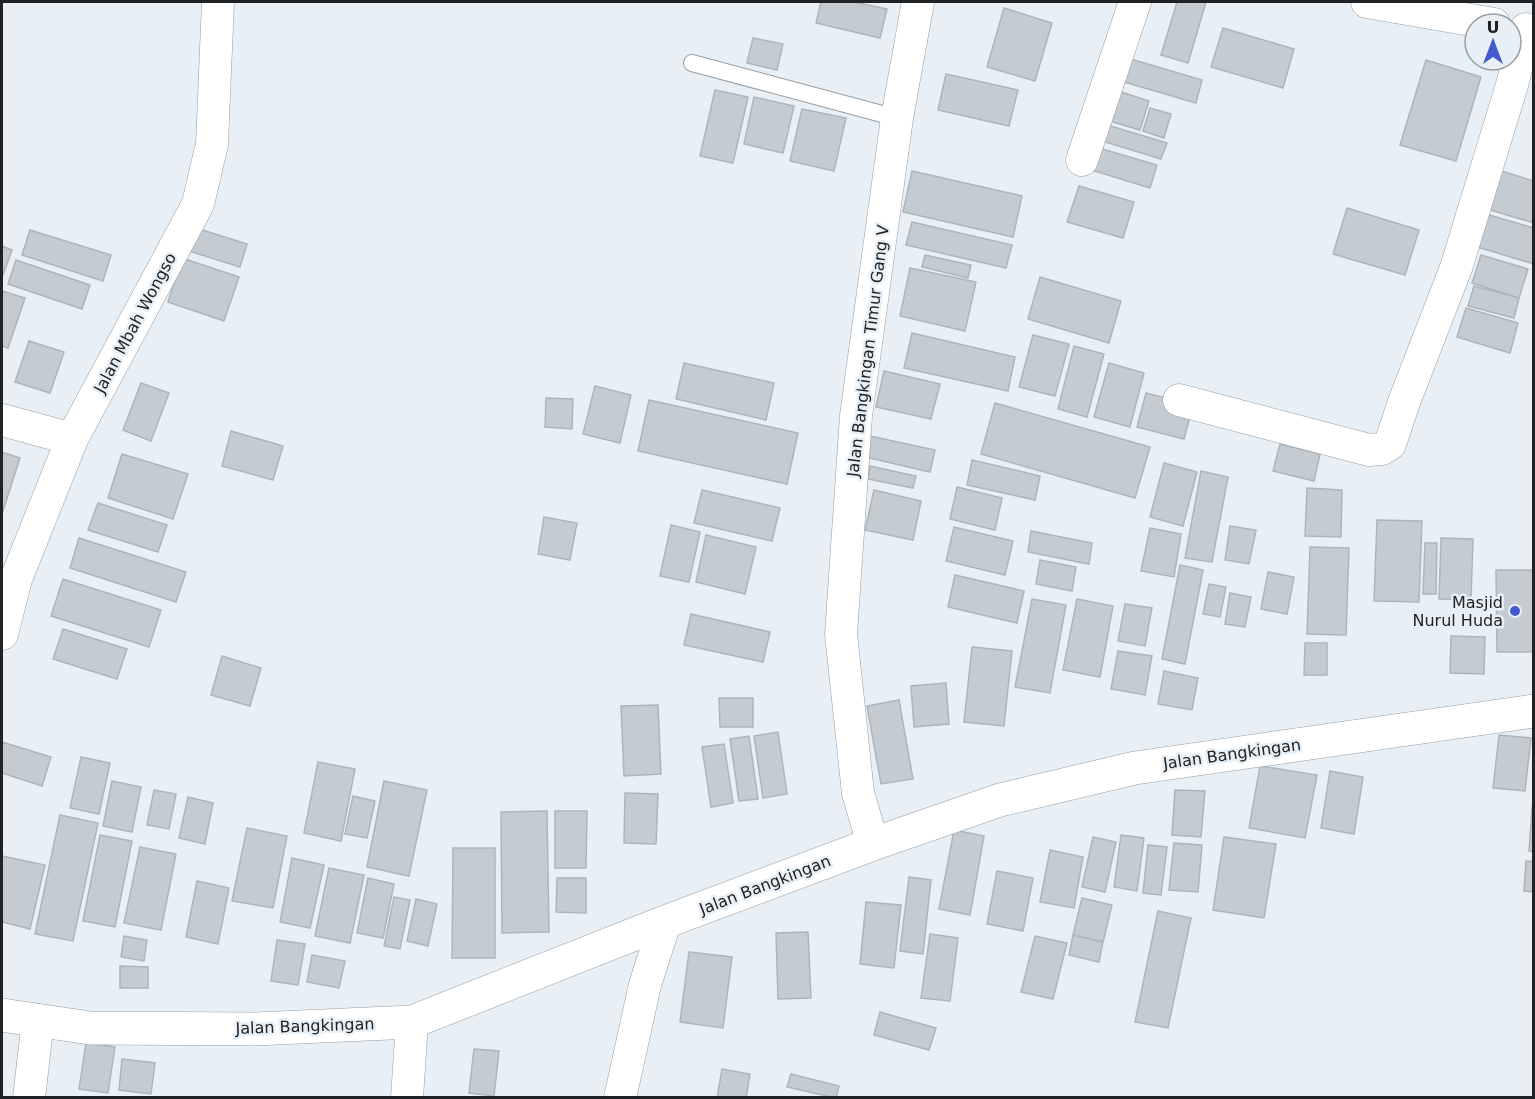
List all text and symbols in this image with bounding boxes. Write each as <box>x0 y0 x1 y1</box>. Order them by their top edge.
north arrow <box>1463 12 1523 72</box>
text: U <box>1487 18 1500 37</box>
street label: Jalan Bangkingan Timur Gang V <box>843 224 893 479</box>
street label: Jalan Mbah Wongso <box>90 250 180 397</box>
place label: Masjid Nurul Huda <box>1413 593 1503 630</box>
marker: Masjid Nurul Huda <box>1508 604 1522 618</box>
street label: Jalan Bangkingan <box>1161 735 1302 773</box>
street label: Jalan Bangkingan <box>696 851 833 919</box>
street label: Jalan Bangkingan <box>234 1014 375 1038</box>

